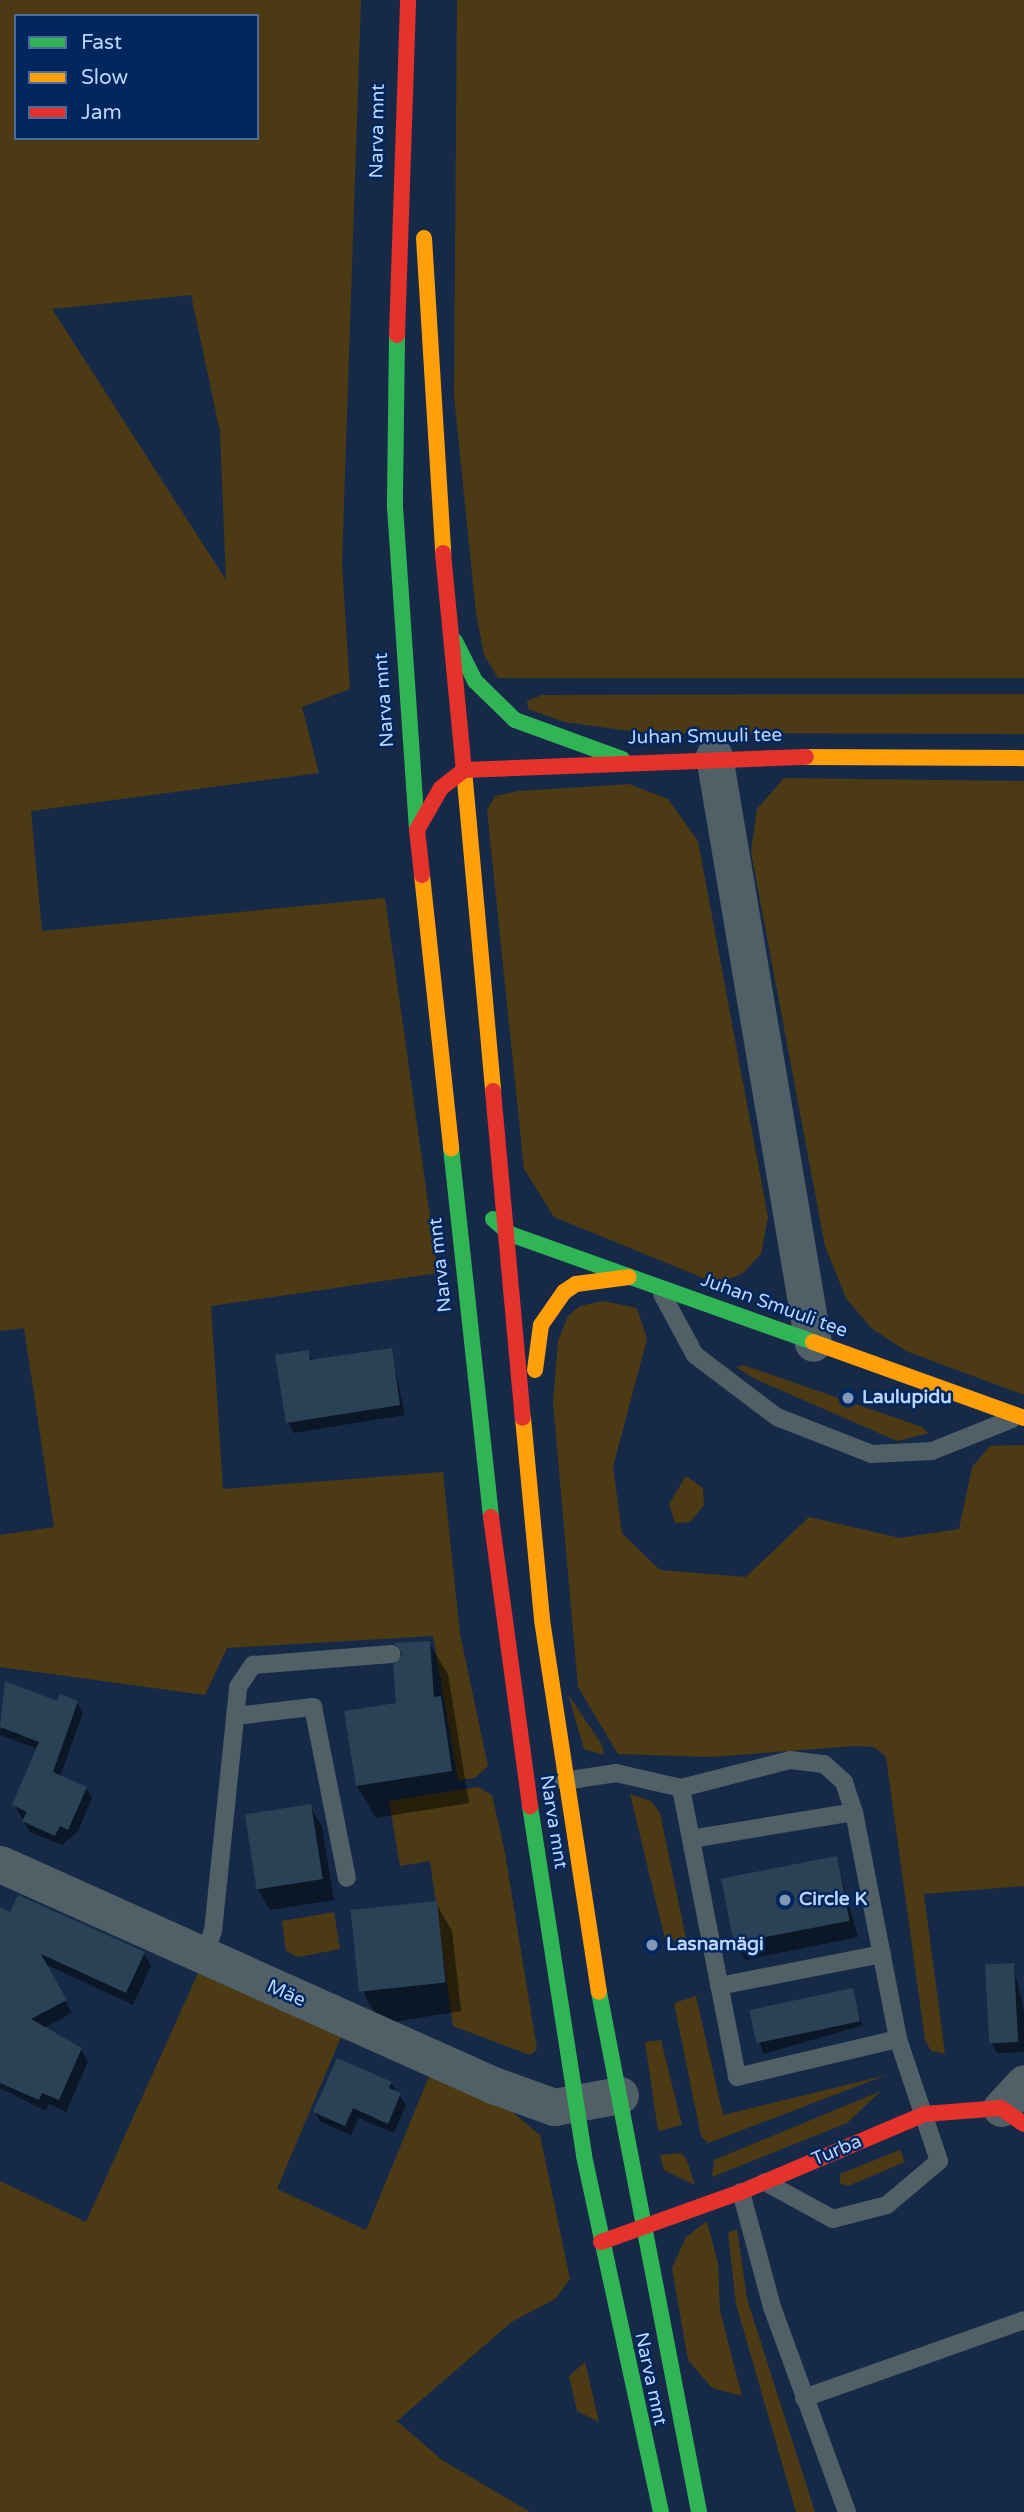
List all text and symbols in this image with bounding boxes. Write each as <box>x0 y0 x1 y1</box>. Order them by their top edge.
legend <box>14 14 259 140</box>
text: Fast <box>81 30 122 55</box>
text: Slow <box>81 65 128 90</box>
street label: Narva mnt <box>366 83 390 179</box>
text: Jam <box>81 100 122 125</box>
street label: Narva mnt <box>370 652 400 748</box>
street label: Juhan Smuuli tee <box>628 724 782 750</box>
street label: Narva mnt <box>425 1217 457 1313</box>
street label: Juhan Smuuli tee <box>698 1269 850 1343</box>
place label: Laulupidu <box>862 1387 952 1409</box>
marker: Laulupidu <box>840 1390 856 1406</box>
street label: Narva mnt <box>534 1773 572 1871</box>
place label: Circle K <box>799 1889 867 1911</box>
marker: Circle K <box>777 1892 793 1908</box>
place label: Lasnamägi <box>666 1934 764 1956</box>
marker: Lasnamägi <box>644 1937 660 1953</box>
street label: Mäe <box>263 1975 309 2013</box>
street label: Turba <box>809 2130 865 2172</box>
street label: Narva mnt <box>629 2330 671 2428</box>

